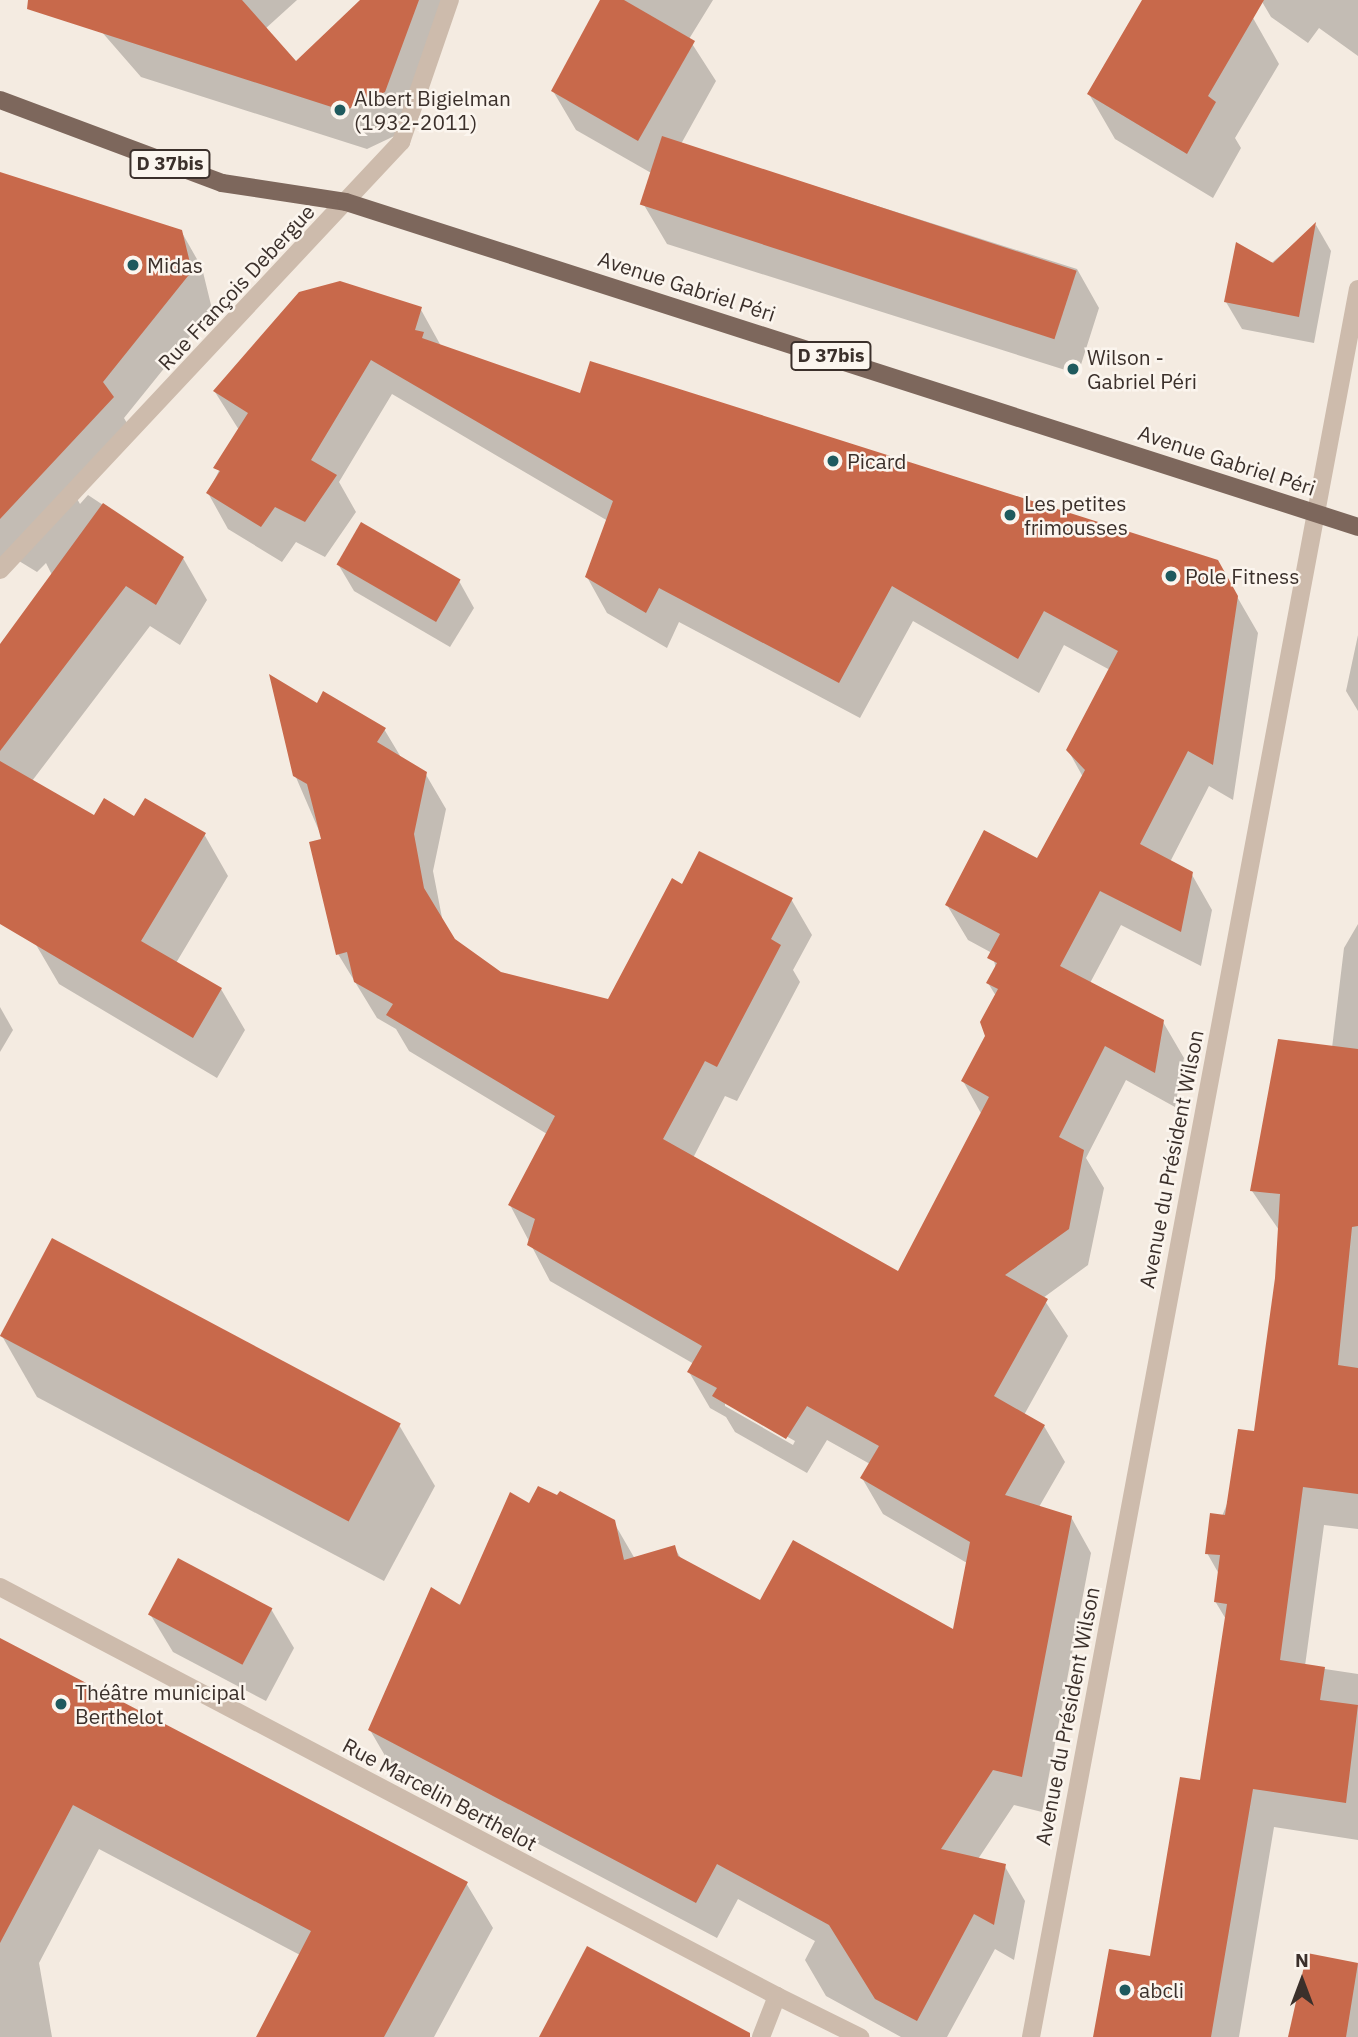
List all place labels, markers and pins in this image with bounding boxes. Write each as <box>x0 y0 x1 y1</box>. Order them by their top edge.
place label: Albert Bigielman (1932-2011) <box>354 85 511 135</box>
marker: Albert Bigielman (1932-2011) <box>332 102 348 118</box>
place label: Midas <box>147 252 203 278</box>
marker: Midas <box>125 257 141 273</box>
place label: Wilson - Gabriel Péri <box>1087 344 1197 394</box>
marker: Wilson - Gabriel Péri <box>1065 361 1081 377</box>
place label: Picard <box>847 448 907 474</box>
marker: Picard <box>825 453 841 469</box>
place label: Les petites frimousses <box>1024 490 1128 540</box>
marker: Les petites frimousses <box>1002 507 1018 523</box>
place label: Pole Fitness <box>1185 563 1299 589</box>
marker: Pole Fitness <box>1163 568 1179 584</box>
place label: Théâtre municipal Berthelot <box>75 1679 245 1729</box>
marker: Théâtre municipal Berthelot <box>53 1696 69 1712</box>
place label: abcli <box>1139 1977 1184 2003</box>
marker: abcli <box>1117 1982 1133 1998</box>

